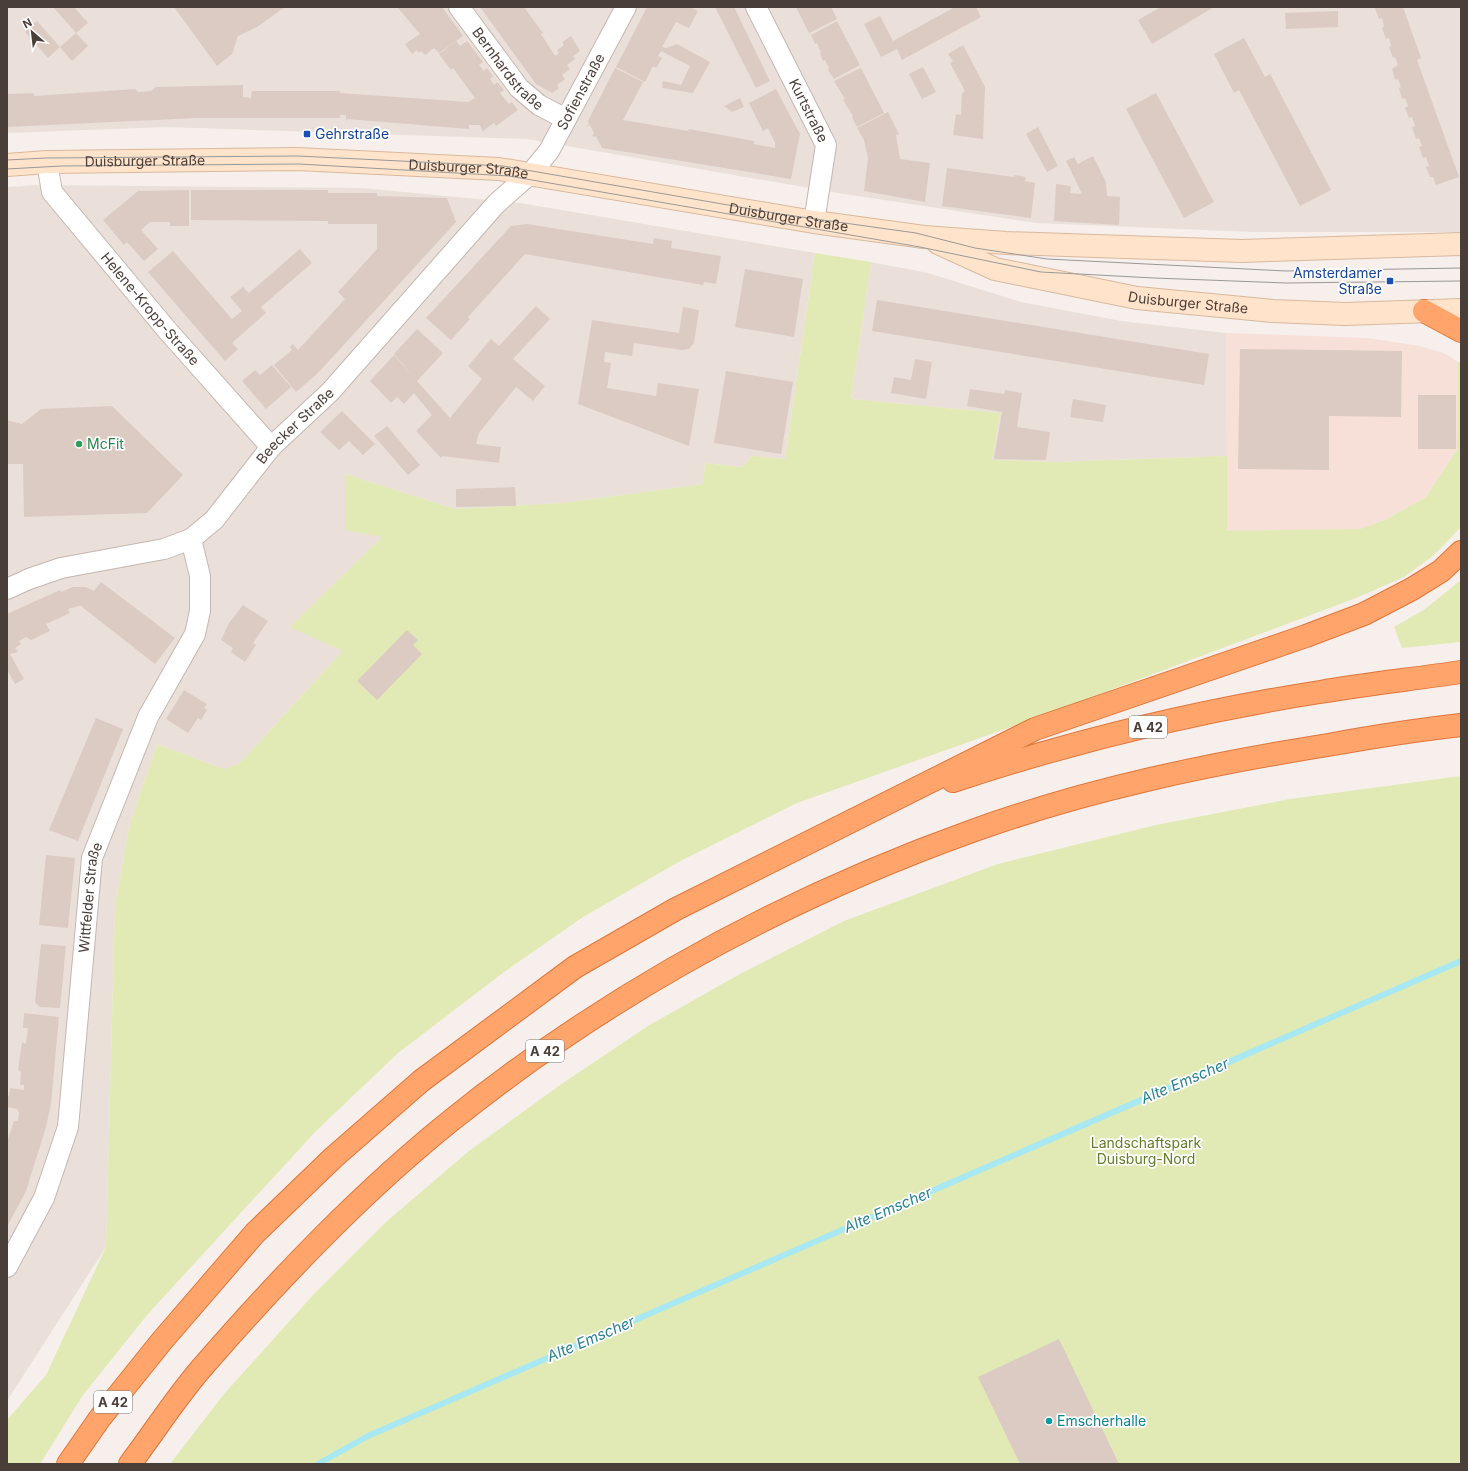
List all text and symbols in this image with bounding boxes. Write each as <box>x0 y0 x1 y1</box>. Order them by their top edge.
north arrow <box>12 12 52 52</box>
text: N <box>20 15 34 31</box>
street label: Bernhardstraße <box>469 24 547 113</box>
street label: Sofienstraße <box>553 50 608 133</box>
street label: Kurtstraße <box>786 76 832 145</box>
place label: Gehrstraße <box>315 125 389 142</box>
marker: Gehrstraße <box>302 129 312 139</box>
street label: Duisburger Straße <box>84 151 205 170</box>
street label: Duisburger Straße <box>408 156 530 182</box>
street label: Duisburger Straße <box>728 199 849 235</box>
street label: Helene-Kropp-Straße <box>98 249 203 369</box>
place label: Amsterdamer Straße <box>1293 264 1382 297</box>
marker: Amsterdamer Straße <box>1385 276 1395 286</box>
street label: Duisburger Straße <box>1127 287 1249 317</box>
street label: Beecker Straße <box>252 384 337 467</box>
place label: McFit <box>87 435 124 452</box>
marker: McFit <box>74 439 84 449</box>
road number: A 42 <box>1129 716 1167 738</box>
street label: Wittfelder Straße <box>75 839 106 953</box>
road number: A 42 <box>526 1040 564 1062</box>
water label: Alte Emscher <box>1137 1053 1232 1108</box>
park label: Landschaftspark Duisburg-Nord <box>1091 1134 1202 1167</box>
water label: Alte Emscher <box>840 1182 935 1237</box>
water label: Alte Emscher <box>543 1311 638 1366</box>
road number: A 42 <box>94 1391 132 1413</box>
place label: Emscherhalle <box>1057 1412 1146 1429</box>
marker: Emscherhalle <box>1044 1416 1054 1426</box>

